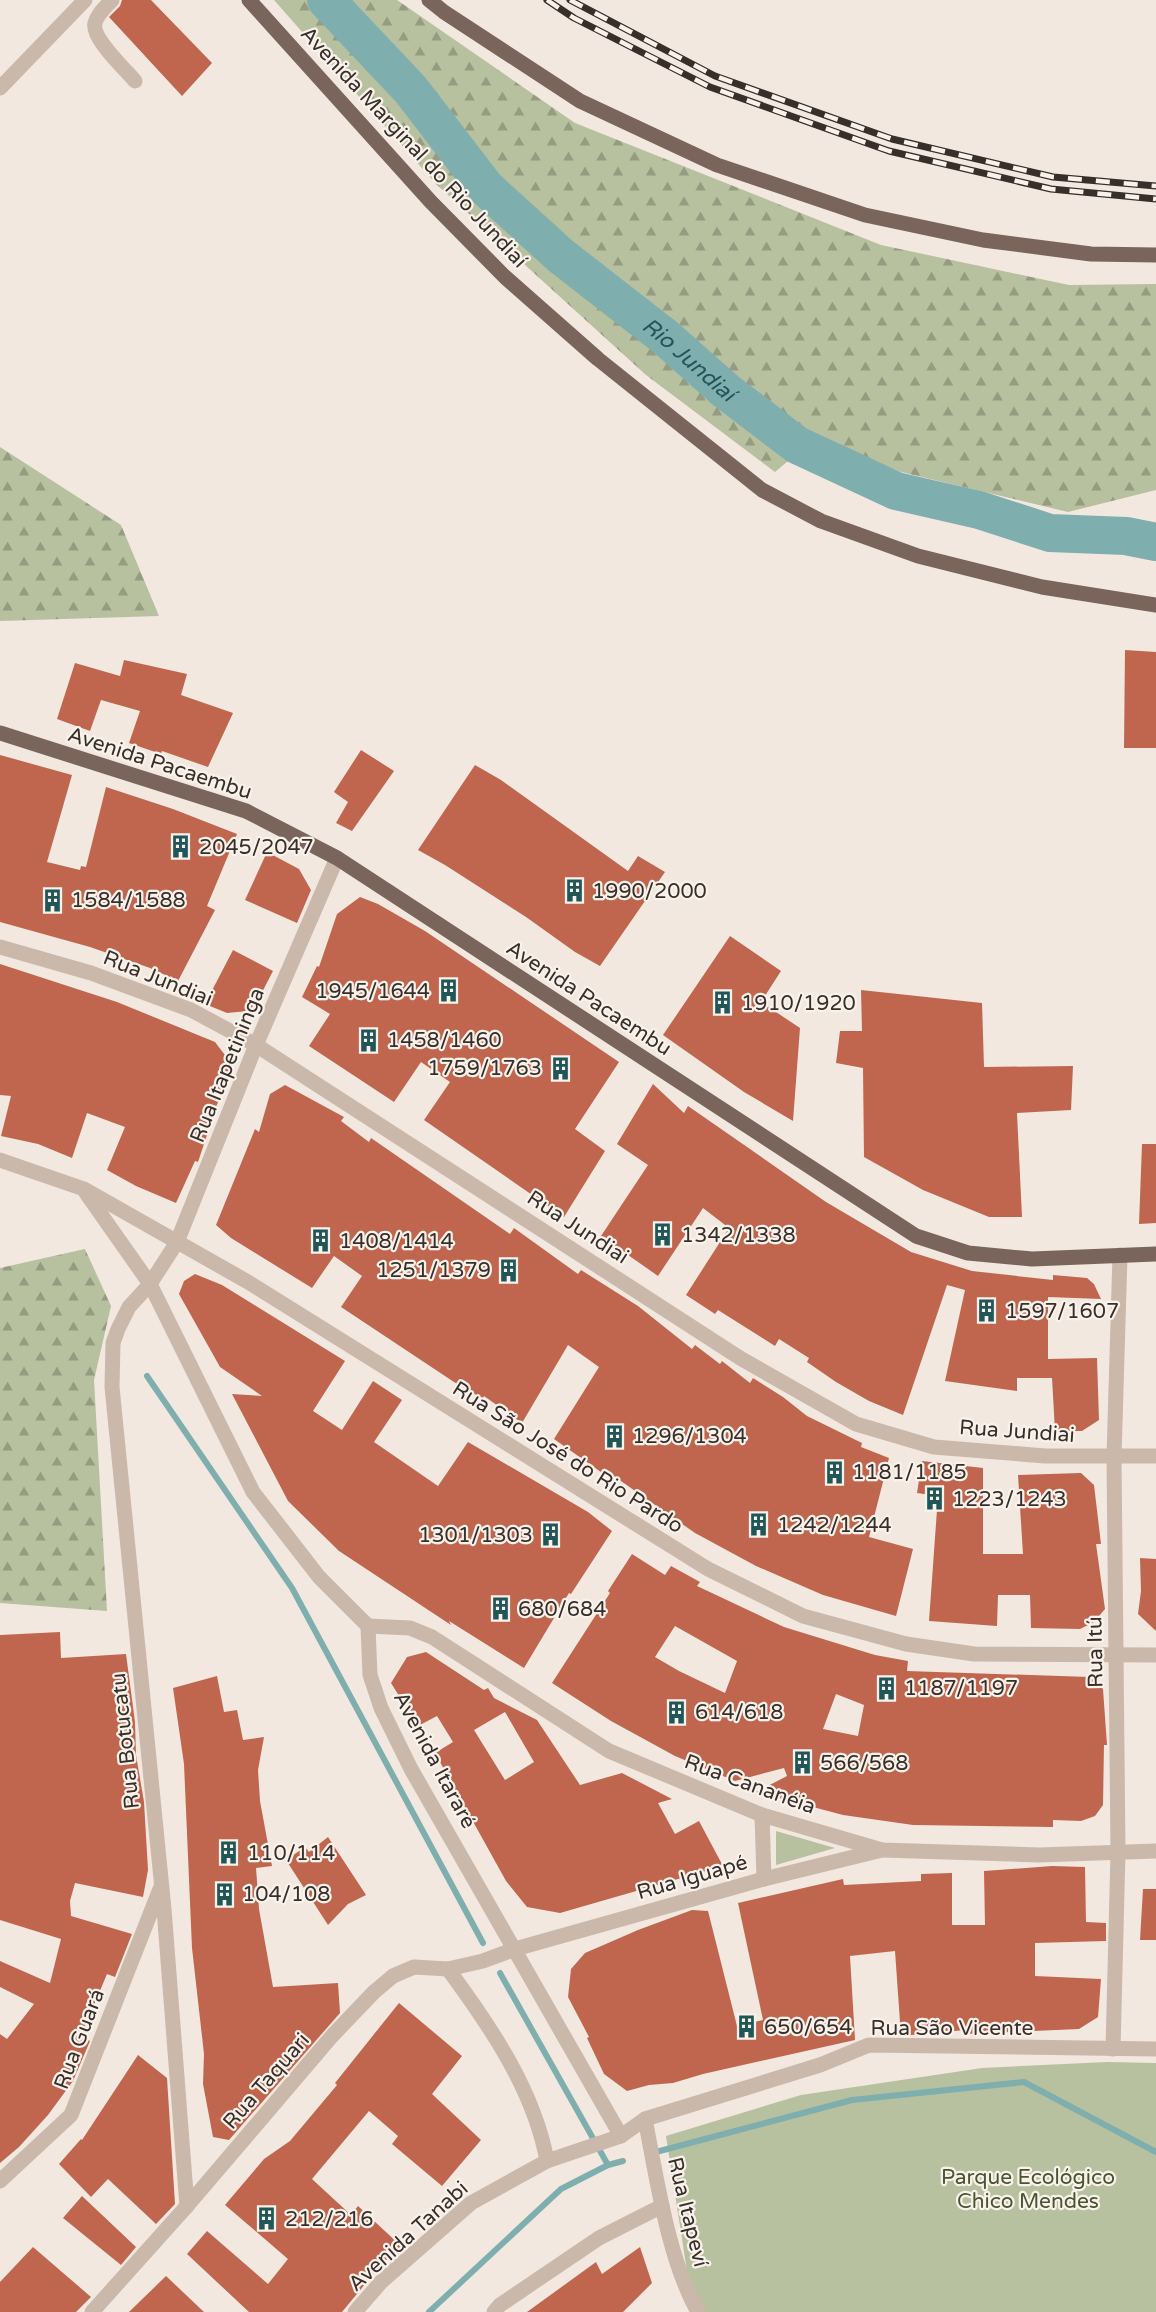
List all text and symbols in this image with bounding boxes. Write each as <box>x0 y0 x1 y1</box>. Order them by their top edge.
street label: Avenida Marginal do Rio Jundiaí <box>295 22 532 273</box>
water label: Rio Jundiaí <box>637 312 743 409</box>
street label: Avenida Pacaembu <box>65 722 255 805</box>
building icon: 2045/2047 <box>168 834 194 860</box>
place label: 2045/2047 <box>199 835 314 860</box>
building icon: 1990/2000 <box>561 878 587 904</box>
place label: 1990/2000 <box>592 879 707 904</box>
building icon: 1584/1588 <box>40 887 66 913</box>
place label: 1584/1588 <box>71 888 186 913</box>
street label: Avenida Pacaembu <box>501 936 676 1061</box>
street label: Rua Jundiai <box>99 945 216 1012</box>
building icon: 1945/1644 <box>435 978 461 1004</box>
place label: 1945/1644 <box>315 979 430 1004</box>
street label: Rua Itapetininga <box>185 984 270 1146</box>
building icon: 1910/1920 <box>710 990 736 1016</box>
place label: 1910/1920 <box>741 991 856 1016</box>
building icon: 1458/1460 <box>356 1027 382 1053</box>
place label: 1458/1460 <box>387 1028 502 1053</box>
building icon: 1759/1763 <box>547 1055 573 1081</box>
place label: 1759/1763 <box>427 1056 542 1081</box>
street label: Rua Jundiai <box>522 1185 633 1269</box>
building icon: 1342/1338 <box>650 1222 676 1248</box>
place label: 1342/1338 <box>681 1223 796 1248</box>
building icon: 1408/1414 <box>308 1228 334 1254</box>
place label: 1408/1414 <box>339 1229 454 1254</box>
building icon: 1251/1379 <box>496 1257 522 1283</box>
place label: 1251/1379 <box>376 1258 491 1283</box>
building icon: 1597/1607 <box>974 1298 1000 1324</box>
place label: 1597/1607 <box>1005 1299 1119 1324</box>
street label: Rua São José do Rio Pardo <box>448 1376 688 1539</box>
street label: Rua Jundiai <box>958 1415 1076 1448</box>
building icon: 1296/1304 <box>601 1423 627 1449</box>
place label: 1296/1304 <box>632 1424 747 1449</box>
building icon: 1181/1185 <box>821 1459 847 1485</box>
place label: 1181/1185 <box>852 1460 967 1485</box>
building icon: 1223/1243 <box>921 1486 947 1512</box>
place label: 1223/1243 <box>952 1487 1067 1512</box>
building icon: 1242/1244 <box>746 1512 772 1538</box>
place label: 1242/1244 <box>777 1513 892 1538</box>
building icon: 1301/1303 <box>538 1522 564 1548</box>
place label: 1301/1303 <box>418 1523 533 1548</box>
building icon: 680/684 <box>487 1596 513 1622</box>
place label: 680/684 <box>518 1597 606 1622</box>
street label: Rua Itú <box>1082 1616 1109 1688</box>
street label: Rua Botucatu <box>106 1672 145 1810</box>
building icon: 1187/1197 <box>873 1675 899 1701</box>
place label: 1187/1197 <box>904 1676 1018 1701</box>
street label: Avenida Itararé <box>388 1688 481 1833</box>
building icon: 614/618 <box>664 1699 690 1725</box>
place label: 614/618 <box>695 1700 783 1725</box>
street label: Rua Cananéia <box>681 1749 819 1820</box>
building icon: 566/568 <box>789 1750 815 1776</box>
place label: 566/568 <box>820 1751 908 1776</box>
building icon: 110/114 <box>216 1840 242 1866</box>
place label: 110/114 <box>247 1841 335 1866</box>
street label: Rua Iguapé <box>634 1850 750 1905</box>
building icon: 104/108 <box>211 1881 237 1907</box>
place label: 104/108 <box>242 1882 330 1907</box>
street label: Rua Guará <box>49 1986 110 2093</box>
building icon: 650/654 <box>733 2014 759 2040</box>
place label: 650/654 <box>764 2015 852 2040</box>
street label: Rua São Vicente <box>871 2016 1034 2041</box>
street label: Rua Taquari <box>218 2028 315 2134</box>
street label: Rua Itapeví <box>662 2155 713 2269</box>
park label: Parque Ecológico Chico Mendes <box>941 2165 1115 2214</box>
street label: Avenida Tanabi <box>343 2176 473 2297</box>
building icon: 212/216 <box>254 2206 280 2232</box>
place label: 212/216 <box>285 2207 373 2232</box>

